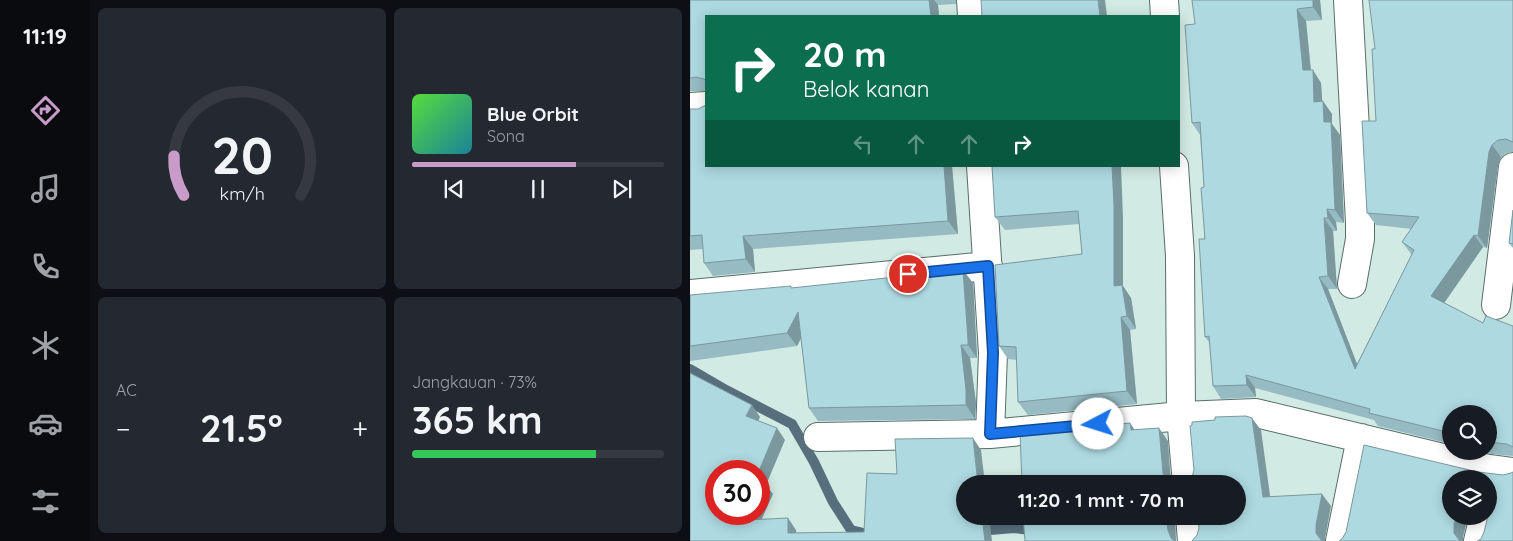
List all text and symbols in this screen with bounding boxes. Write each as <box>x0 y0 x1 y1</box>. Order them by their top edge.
text: 11:19 <box>23 22 67 50</box>
text: 20 m <box>803 32 886 76</box>
icon: right <box>720 35 785 100</box>
text: Belok kanan <box>803 75 929 103</box>
icon: directions <box>28 93 63 128</box>
text: Blue Orbit <box>487 102 579 126</box>
text: 20 <box>211 122 273 187</box>
text: Sona <box>487 126 525 146</box>
icon: left <box>849 130 877 158</box>
icon: ahead <box>902 130 930 158</box>
icon: ahead <box>955 130 983 158</box>
icon: right <box>1008 130 1036 158</box>
icon: music <box>28 171 63 206</box>
icon: previous <box>440 175 468 203</box>
icon: pause <box>524 175 552 203</box>
icon: next <box>608 175 636 203</box>
text: km/h <box>219 182 265 204</box>
icon: phone <box>28 249 63 284</box>
pin <box>887 253 929 295</box>
icon: arrive <box>894 260 922 288</box>
icon: climate <box>28 328 63 363</box>
text: Jangkauan · 73% <box>412 372 537 392</box>
text: AC <box>116 380 137 400</box>
text: 365 km <box>412 396 543 444</box>
position arrow <box>1071 397 1123 449</box>
text: 21.5° <box>200 404 283 452</box>
map controls <box>1442 405 1497 525</box>
button: search <box>1442 405 1497 460</box>
icon: car <box>28 406 63 441</box>
text: − <box>116 411 131 446</box>
text: + <box>352 411 368 446</box>
speed limit sign: 30 <box>705 460 770 525</box>
button: layers <box>1442 470 1497 525</box>
icon: filters <box>28 484 63 519</box>
text: 11:20 · 1 mnt · 70 m <box>1018 488 1184 512</box>

